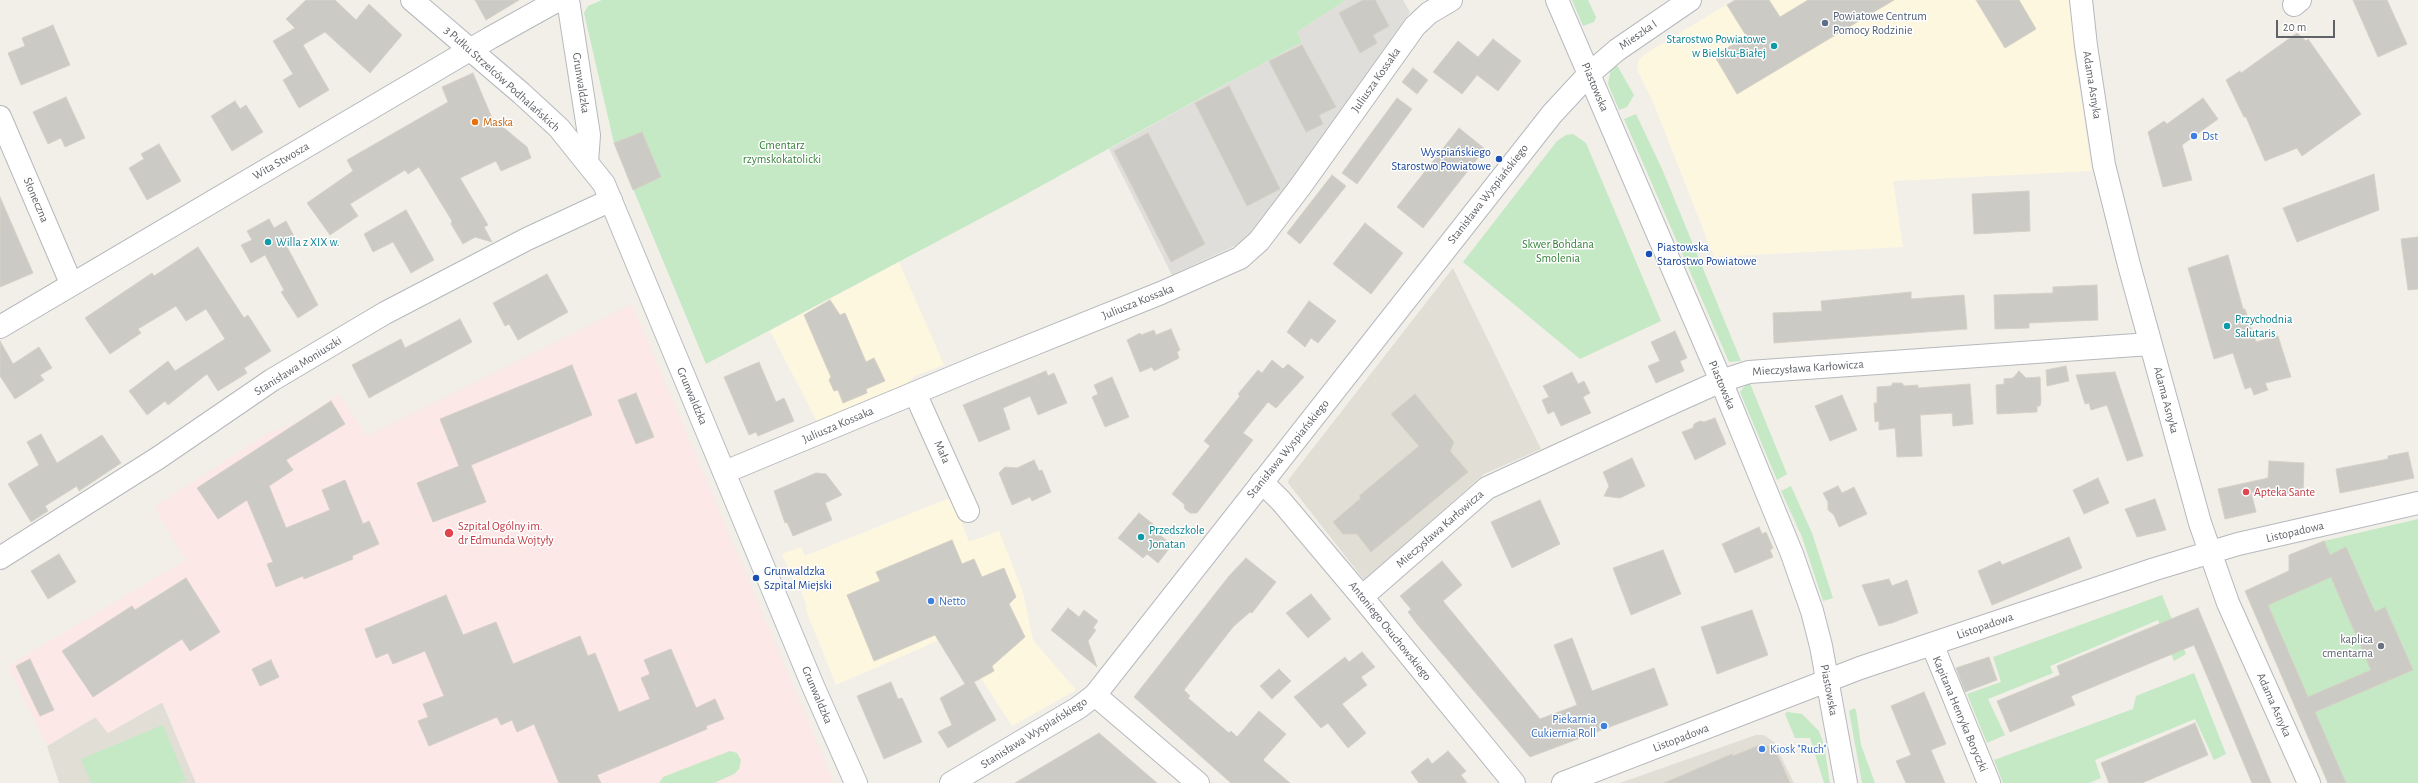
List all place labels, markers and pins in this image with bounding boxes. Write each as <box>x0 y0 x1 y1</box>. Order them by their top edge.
place label: Powiatowe Centrum Pomocy Rodzinie <box>1833 9 1927 37</box>
marker: Powiatowe Centrum Pomocy Rodzinie <box>1820 18 1830 28</box>
place label: Starostwo Powiatowe w Bielsku-Białej <box>1666 32 1766 60</box>
marker: Starostwo Powiatowe w Bielsku-Białej <box>1769 41 1779 51</box>
place label: Maska <box>483 115 513 129</box>
marker: Maska <box>470 117 480 127</box>
place label: Dst <box>2202 129 2218 143</box>
marker: Dst <box>2189 131 2199 141</box>
place label: Wyspiańskiego Starostwo Powiatowe <box>1391 145 1491 173</box>
marker: Wyspiańskiego Starostwo Powiatowe <box>1494 154 1504 164</box>
place label: Willa z XIX w. <box>276 235 339 249</box>
marker: Willa z XIX w. <box>263 237 273 247</box>
place label: Piastowska Starostwo Powiatowe <box>1657 240 1757 268</box>
marker: Piastowska Starostwo Powiatowe <box>1644 249 1654 259</box>
place label: Przychodnia Salutaris <box>2235 312 2292 340</box>
marker: Przychodnia Salutaris <box>2222 321 2232 331</box>
place label: Apteka Sante <box>2254 485 2315 499</box>
marker: Apteka Sante <box>2241 487 2251 497</box>
place label: Szpital Ogólny im. dr Edmunda Wojtyły <box>458 519 554 547</box>
place label: Przedszkole Jonatan <box>1149 523 1205 551</box>
marker: Szpital Ogólny im. dr Edmunda Wojtyły <box>443 527 455 539</box>
marker: Przedszkole Jonatan <box>1136 532 1146 542</box>
place label: Grunwaldzka Szpital Miejski <box>764 564 832 592</box>
marker: Grunwaldzka Szpital Miejski <box>751 573 761 583</box>
place label: Netto <box>939 594 966 608</box>
marker: Netto <box>926 596 936 606</box>
place label: kaplica cmentarna <box>2322 632 2373 660</box>
marker: kaplica cmentarna <box>2376 641 2386 651</box>
place label: Piekarnia Cukiernia Roll <box>1531 712 1596 740</box>
marker: Piekarnia Cukiernia Roll <box>1599 721 1609 731</box>
place label: Kiosk "Ruch" <box>1770 742 1827 756</box>
marker: Kiosk "Ruch" <box>1757 744 1767 754</box>

